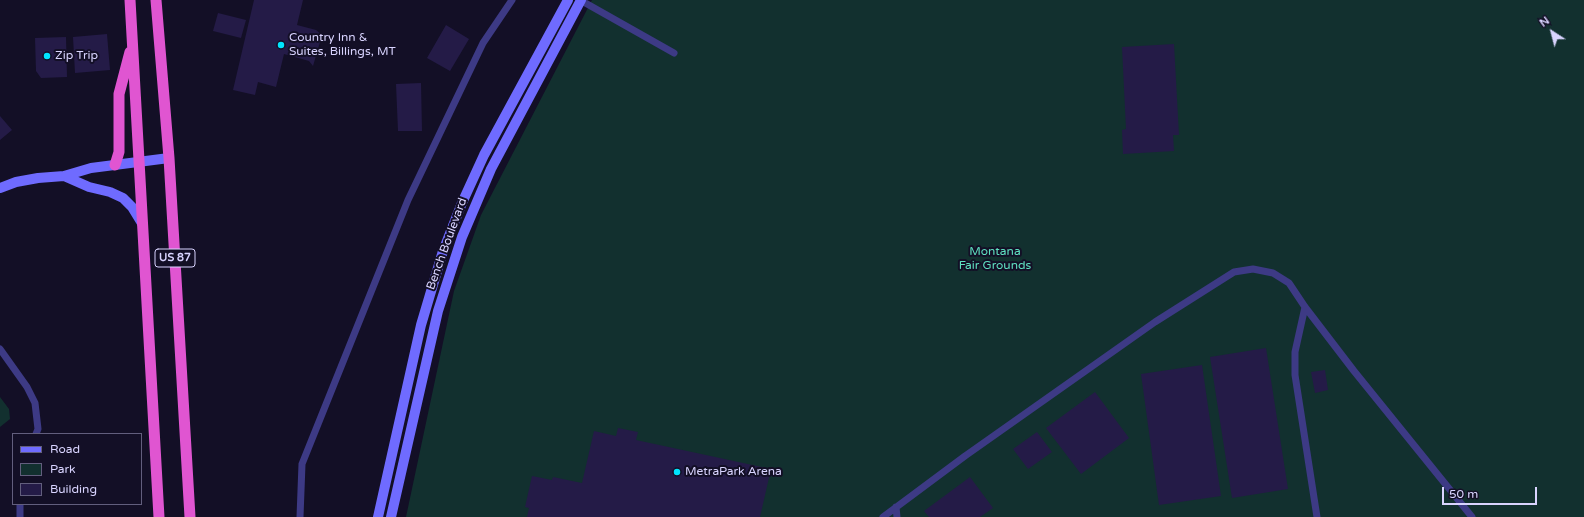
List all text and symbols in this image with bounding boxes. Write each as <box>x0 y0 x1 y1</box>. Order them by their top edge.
north arrow <box>1532 12 1572 52</box>
text: N <box>1537 14 1552 30</box>
place label: Country Inn & Suites, Billings, MT <box>289 31 396 59</box>
marker: Country Inn & Suites, Billings, MT <box>276 40 286 50</box>
place label: Zip Trip <box>55 49 98 63</box>
marker: Zip Trip <box>42 51 52 61</box>
street label: Bench Boulevard <box>424 196 470 292</box>
park label: Montana Fair Grounds <box>959 245 1031 273</box>
road number: US 87 <box>155 249 195 267</box>
legend <box>12 433 142 505</box>
text: Road <box>50 442 80 456</box>
text: Park <box>50 462 76 476</box>
place label: MetraPark Arena <box>685 465 782 479</box>
marker: MetraPark Arena <box>672 467 682 477</box>
scale bar <box>1444 479 1539 505</box>
text: Building <box>50 482 97 496</box>
text: 50 m <box>1449 487 1478 501</box>

